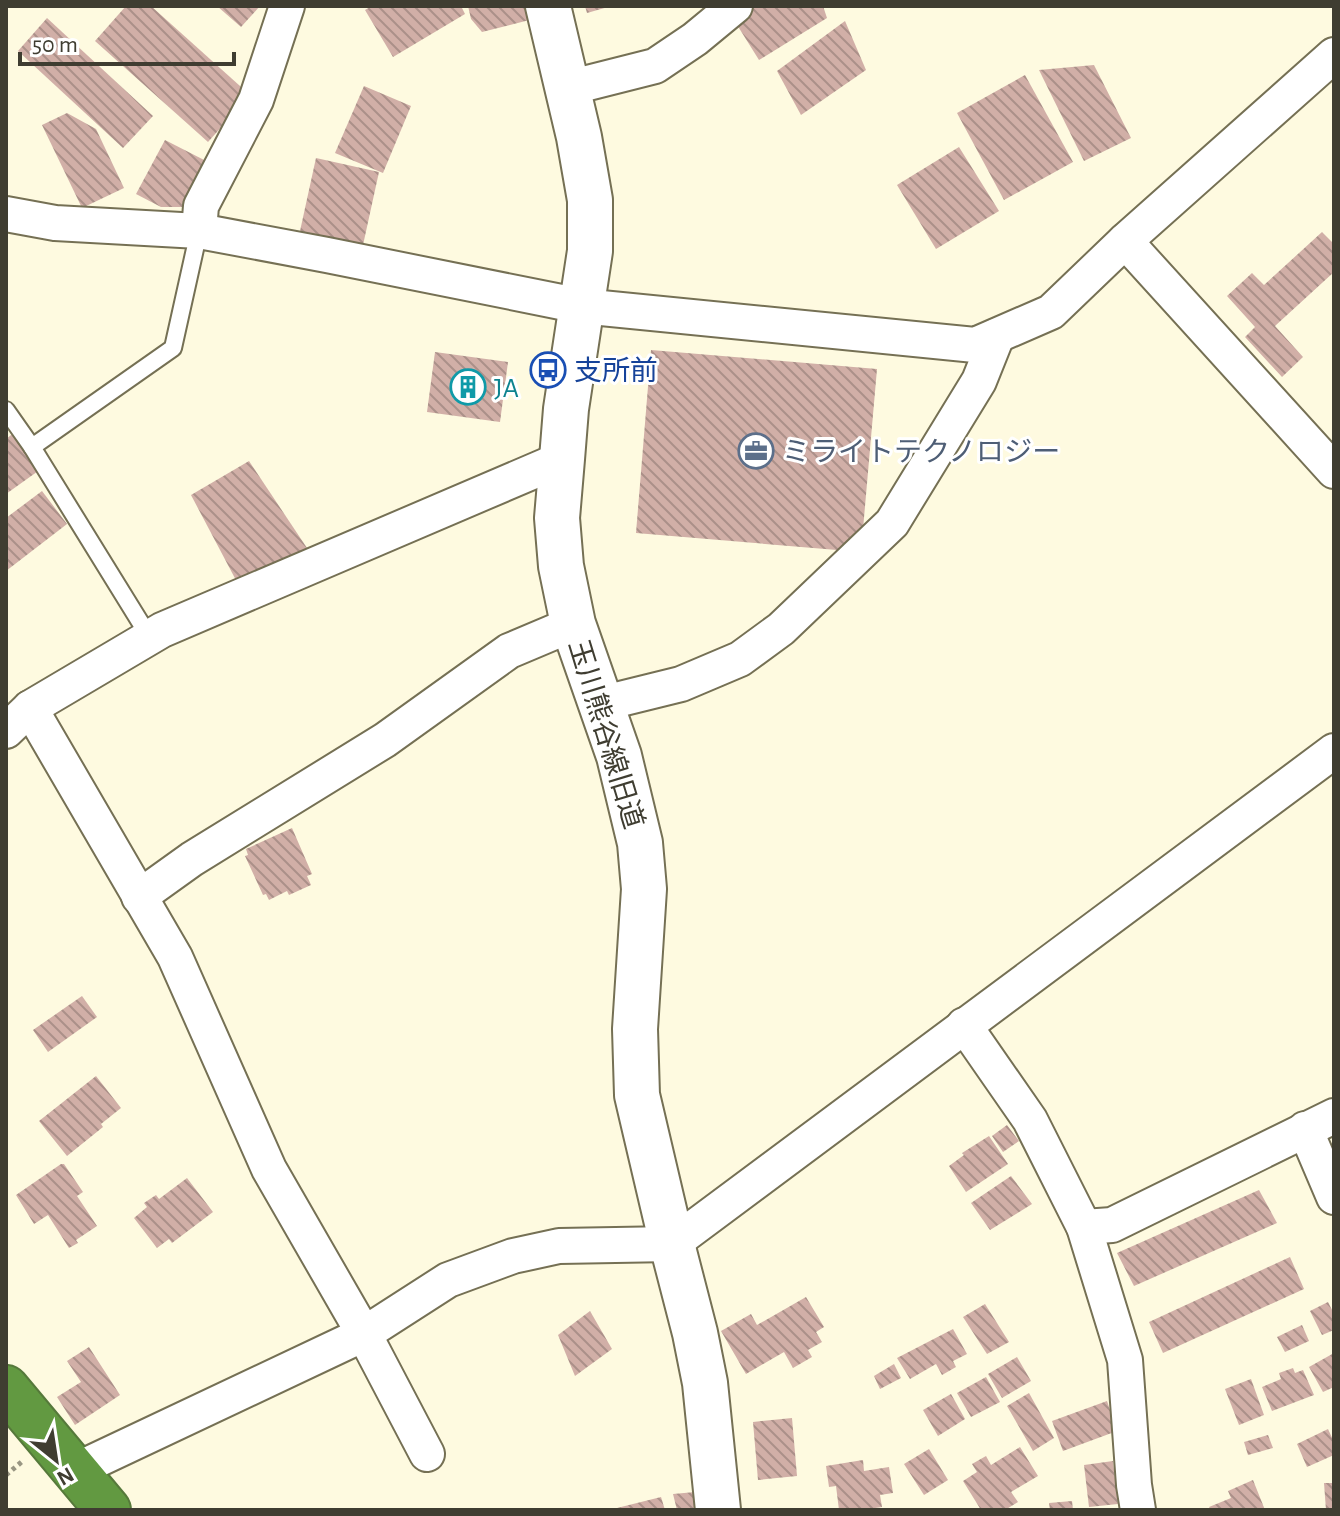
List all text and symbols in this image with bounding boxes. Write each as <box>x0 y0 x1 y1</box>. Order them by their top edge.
scale bar <box>20 16 234 66</box>
text: 50 m <box>32 33 78 57</box>
bus stop icon: 支所前 <box>529 351 567 389</box>
place label: 支所前 <box>574 356 658 386</box>
building icon: JA <box>449 368 487 406</box>
place label: JA <box>494 375 519 403</box>
office icon: ミライトテクノロジー <box>737 432 775 470</box>
place label: ミライトテクノロジー <box>782 438 1060 467</box>
street label: 玉川熊谷線旧道 <box>563 636 649 832</box>
north arrow <box>16 1420 96 1500</box>
text: N <box>53 1463 78 1490</box>

